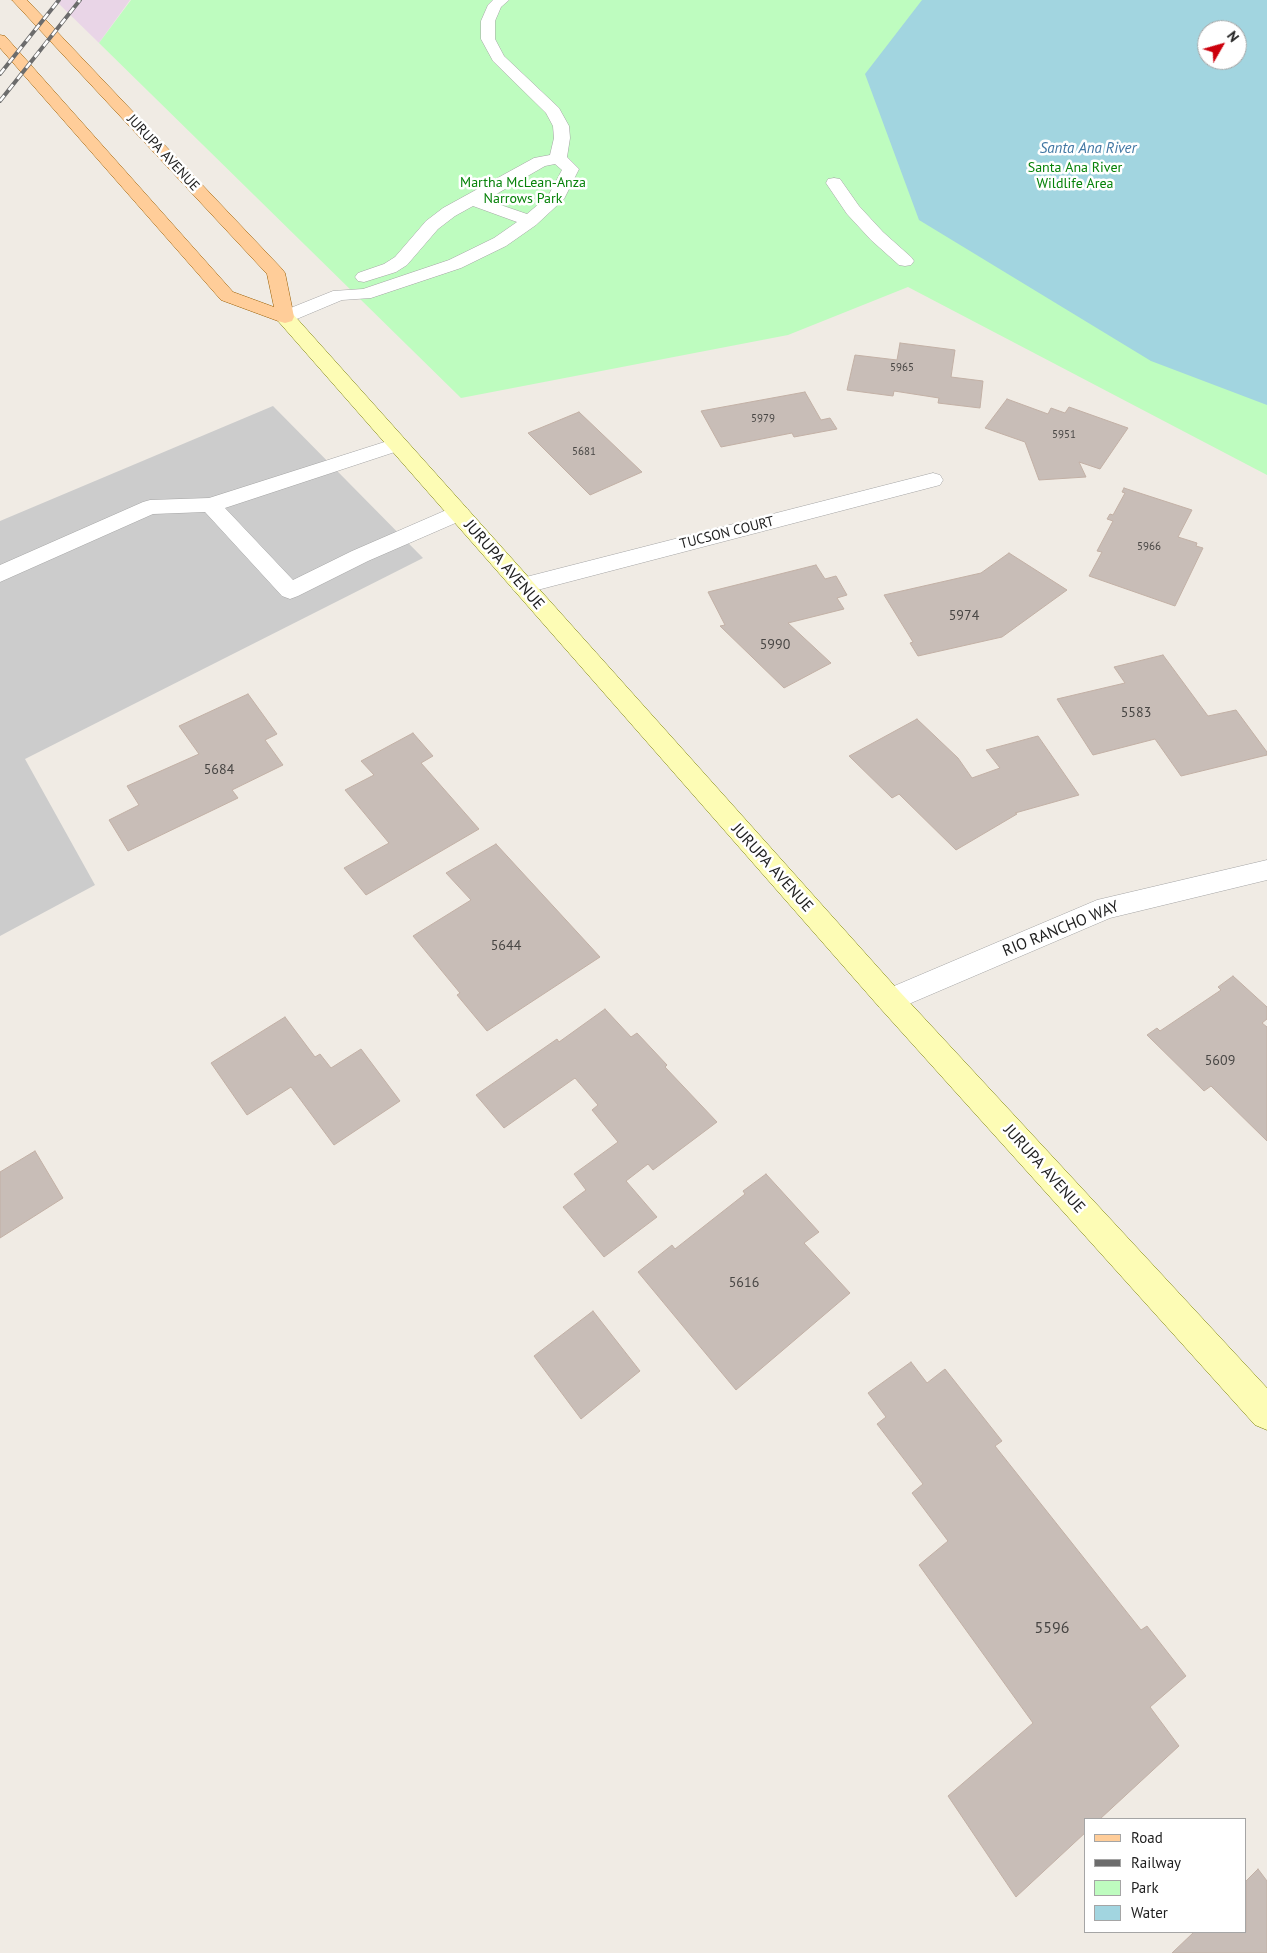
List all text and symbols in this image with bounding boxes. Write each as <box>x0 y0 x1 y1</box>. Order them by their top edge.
north arrow <box>1197 20 1247 70</box>
text: N <box>1223 27 1243 46</box>
street label: JURUPA AVENUE <box>123 111 203 195</box>
water label: Santa Ana River <box>1040 140 1136 158</box>
park label: Santa Ana River Wildlife Area <box>1028 160 1122 192</box>
park label: Martha McLean-Anza Narrows Park <box>460 175 586 208</box>
house number: 5965 <box>890 361 914 375</box>
house number: 5979 <box>751 412 775 426</box>
house number: 5951 <box>1052 428 1076 442</box>
house number: 5681 <box>572 445 596 459</box>
street label: TUCSON COURT <box>678 513 776 553</box>
street label: JURUPA AVENUE <box>460 516 548 614</box>
house number: 5966 <box>1137 540 1161 554</box>
house number: 5974 <box>949 608 979 624</box>
house number: 5990 <box>760 637 790 653</box>
house number: 5583 <box>1121 705 1151 721</box>
house number: 5684 <box>204 762 234 778</box>
street label: JURUPA AVENUE <box>727 820 817 916</box>
street label: RIO RANCHO WAY <box>1000 897 1122 961</box>
house number: 5644 <box>491 938 521 954</box>
house number: 5609 <box>1205 1053 1235 1069</box>
street label: JURUPA AVENUE <box>999 1121 1089 1217</box>
house number: 5616 <box>729 1275 759 1291</box>
house number: 5596 <box>1035 1618 1069 1638</box>
legend <box>1084 1818 1247 1933</box>
text: Road <box>1131 1828 1163 1847</box>
text: Railway <box>1131 1853 1181 1872</box>
text: Park <box>1131 1878 1159 1897</box>
text: Water <box>1131 1903 1168 1922</box>

